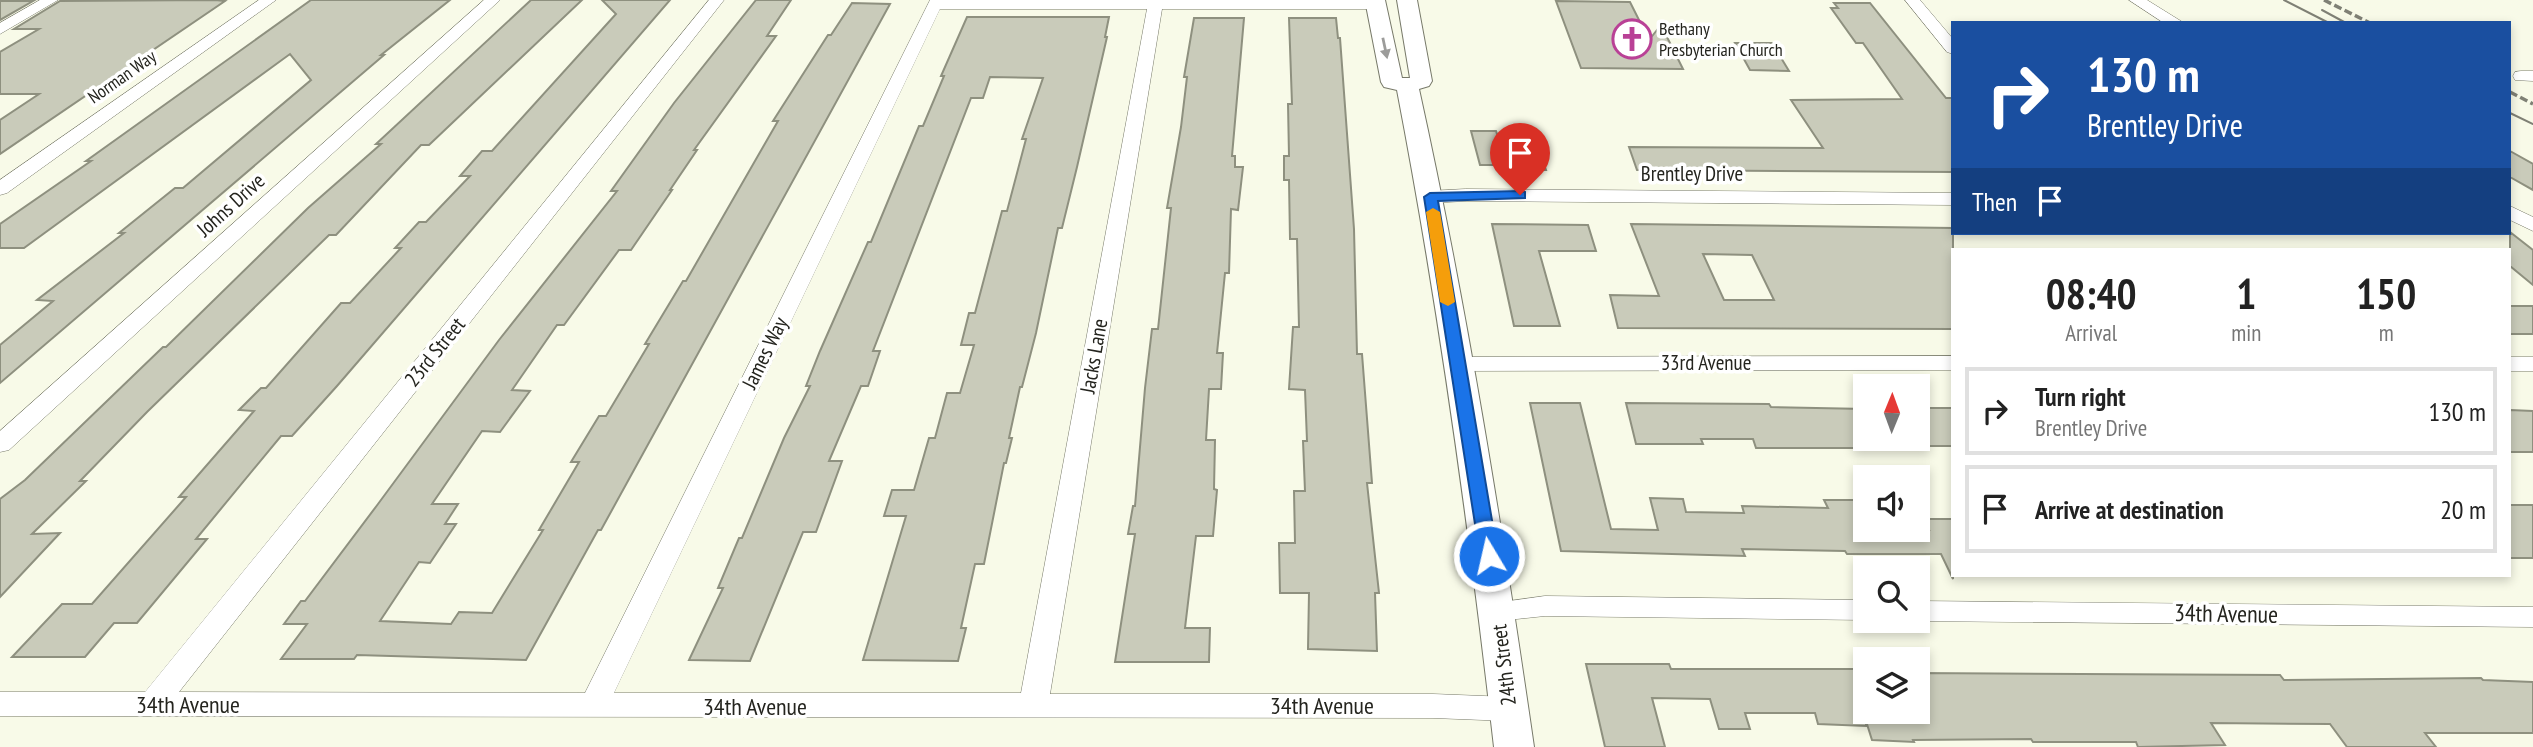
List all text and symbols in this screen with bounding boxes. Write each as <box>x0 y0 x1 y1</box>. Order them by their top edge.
place label: Bethany Presbyterian Church <box>1659 17 1783 61</box>
church icon: Bethany Presbyterian Church <box>1611 18 1653 60</box>
one-way arrow <box>1379 37 1390 59</box>
text: 130 m <box>2087 42 2200 106</box>
street label: Norman Way <box>83 45 161 108</box>
icon: right <box>1972 49 2063 140</box>
text: Brentley Drive <box>2087 104 2243 146</box>
pin <box>1490 123 1550 195</box>
icon: arrive <box>1501 134 1539 172</box>
street label: Brentley Drive <box>1641 160 1743 187</box>
street label: Johns Drive <box>190 167 270 243</box>
icon: arrive <box>2031 182 2069 220</box>
text: Then <box>1972 185 2017 218</box>
text: 08:40 <box>2046 266 2137 321</box>
text: 1 <box>2236 266 2256 321</box>
text: 150 <box>2356 266 2416 321</box>
street label: 23rd Street <box>398 311 471 392</box>
street label: James Way <box>735 312 794 394</box>
street label: Jacks Lane <box>1073 316 1113 396</box>
text: Arrival <box>2065 318 2117 347</box>
text: min <box>2231 318 2261 347</box>
text: m <box>2379 318 2394 347</box>
street label: 33rd Avenue <box>1661 349 1751 376</box>
north arrow <box>1853 374 1930 452</box>
map controls <box>1853 374 1930 724</box>
text: Turn right <box>2035 380 2126 413</box>
icon: right <box>1976 392 2014 430</box>
text: 130 m <box>2428 395 2486 428</box>
text: Brentley Drive <box>2035 413 2147 442</box>
button: sound <box>1853 465 1930 542</box>
icon: arrive <box>1976 490 2014 528</box>
text: Arrive at destination <box>2035 493 2224 526</box>
text: 20 m <box>2440 493 2486 526</box>
position arrow <box>1452 519 1526 593</box>
button: search <box>1853 556 1930 633</box>
street label: 34th Avenue <box>2174 597 2278 630</box>
street label: 24th Street <box>1485 623 1522 707</box>
button: layers <box>1853 647 1930 724</box>
street label: 34th Avenue <box>136 689 240 720</box>
street label: 34th Avenue <box>1270 690 1374 721</box>
street label: 34th Avenue <box>703 691 807 722</box>

